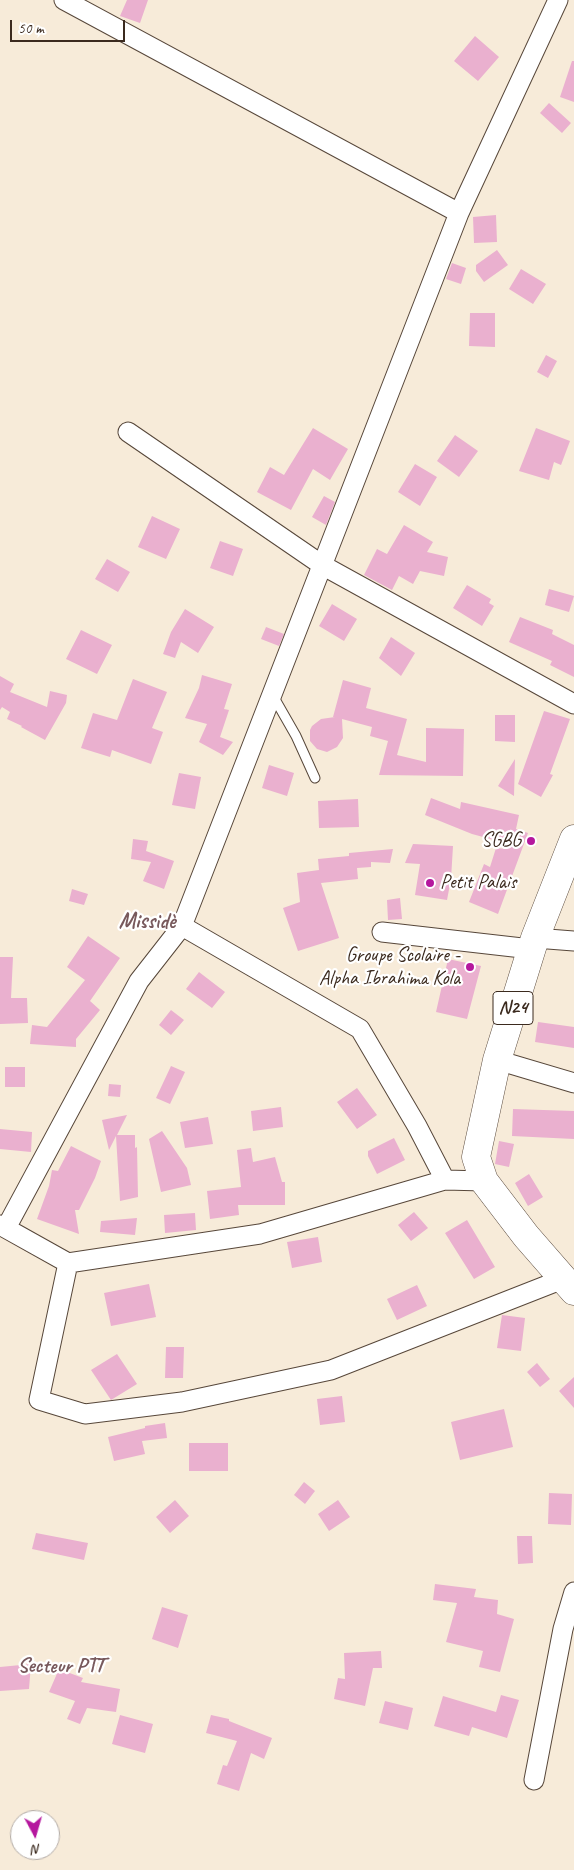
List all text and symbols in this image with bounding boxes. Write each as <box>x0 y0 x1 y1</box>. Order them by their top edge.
scale bar <box>12 10 128 42</box>
text: 50 m <box>18 19 44 38</box>
place label: SGBG <box>481 829 521 853</box>
marker: SGBG <box>525 835 537 847</box>
place label: Petit Palais <box>440 871 516 895</box>
marker: Petit Palais <box>424 877 436 889</box>
district label: Missidè <box>119 909 175 935</box>
place label: Groupe Scolaire - Alpha Ibrahima Kola <box>319 944 460 991</box>
marker: Groupe Scolaire - Alpha Ibrahima Kola <box>464 961 476 973</box>
road number: N24 <box>493 991 533 1024</box>
district label: Secteur PTT <box>18 1653 104 1679</box>
north arrow <box>10 1810 60 1860</box>
text: N <box>31 1841 42 1858</box>

